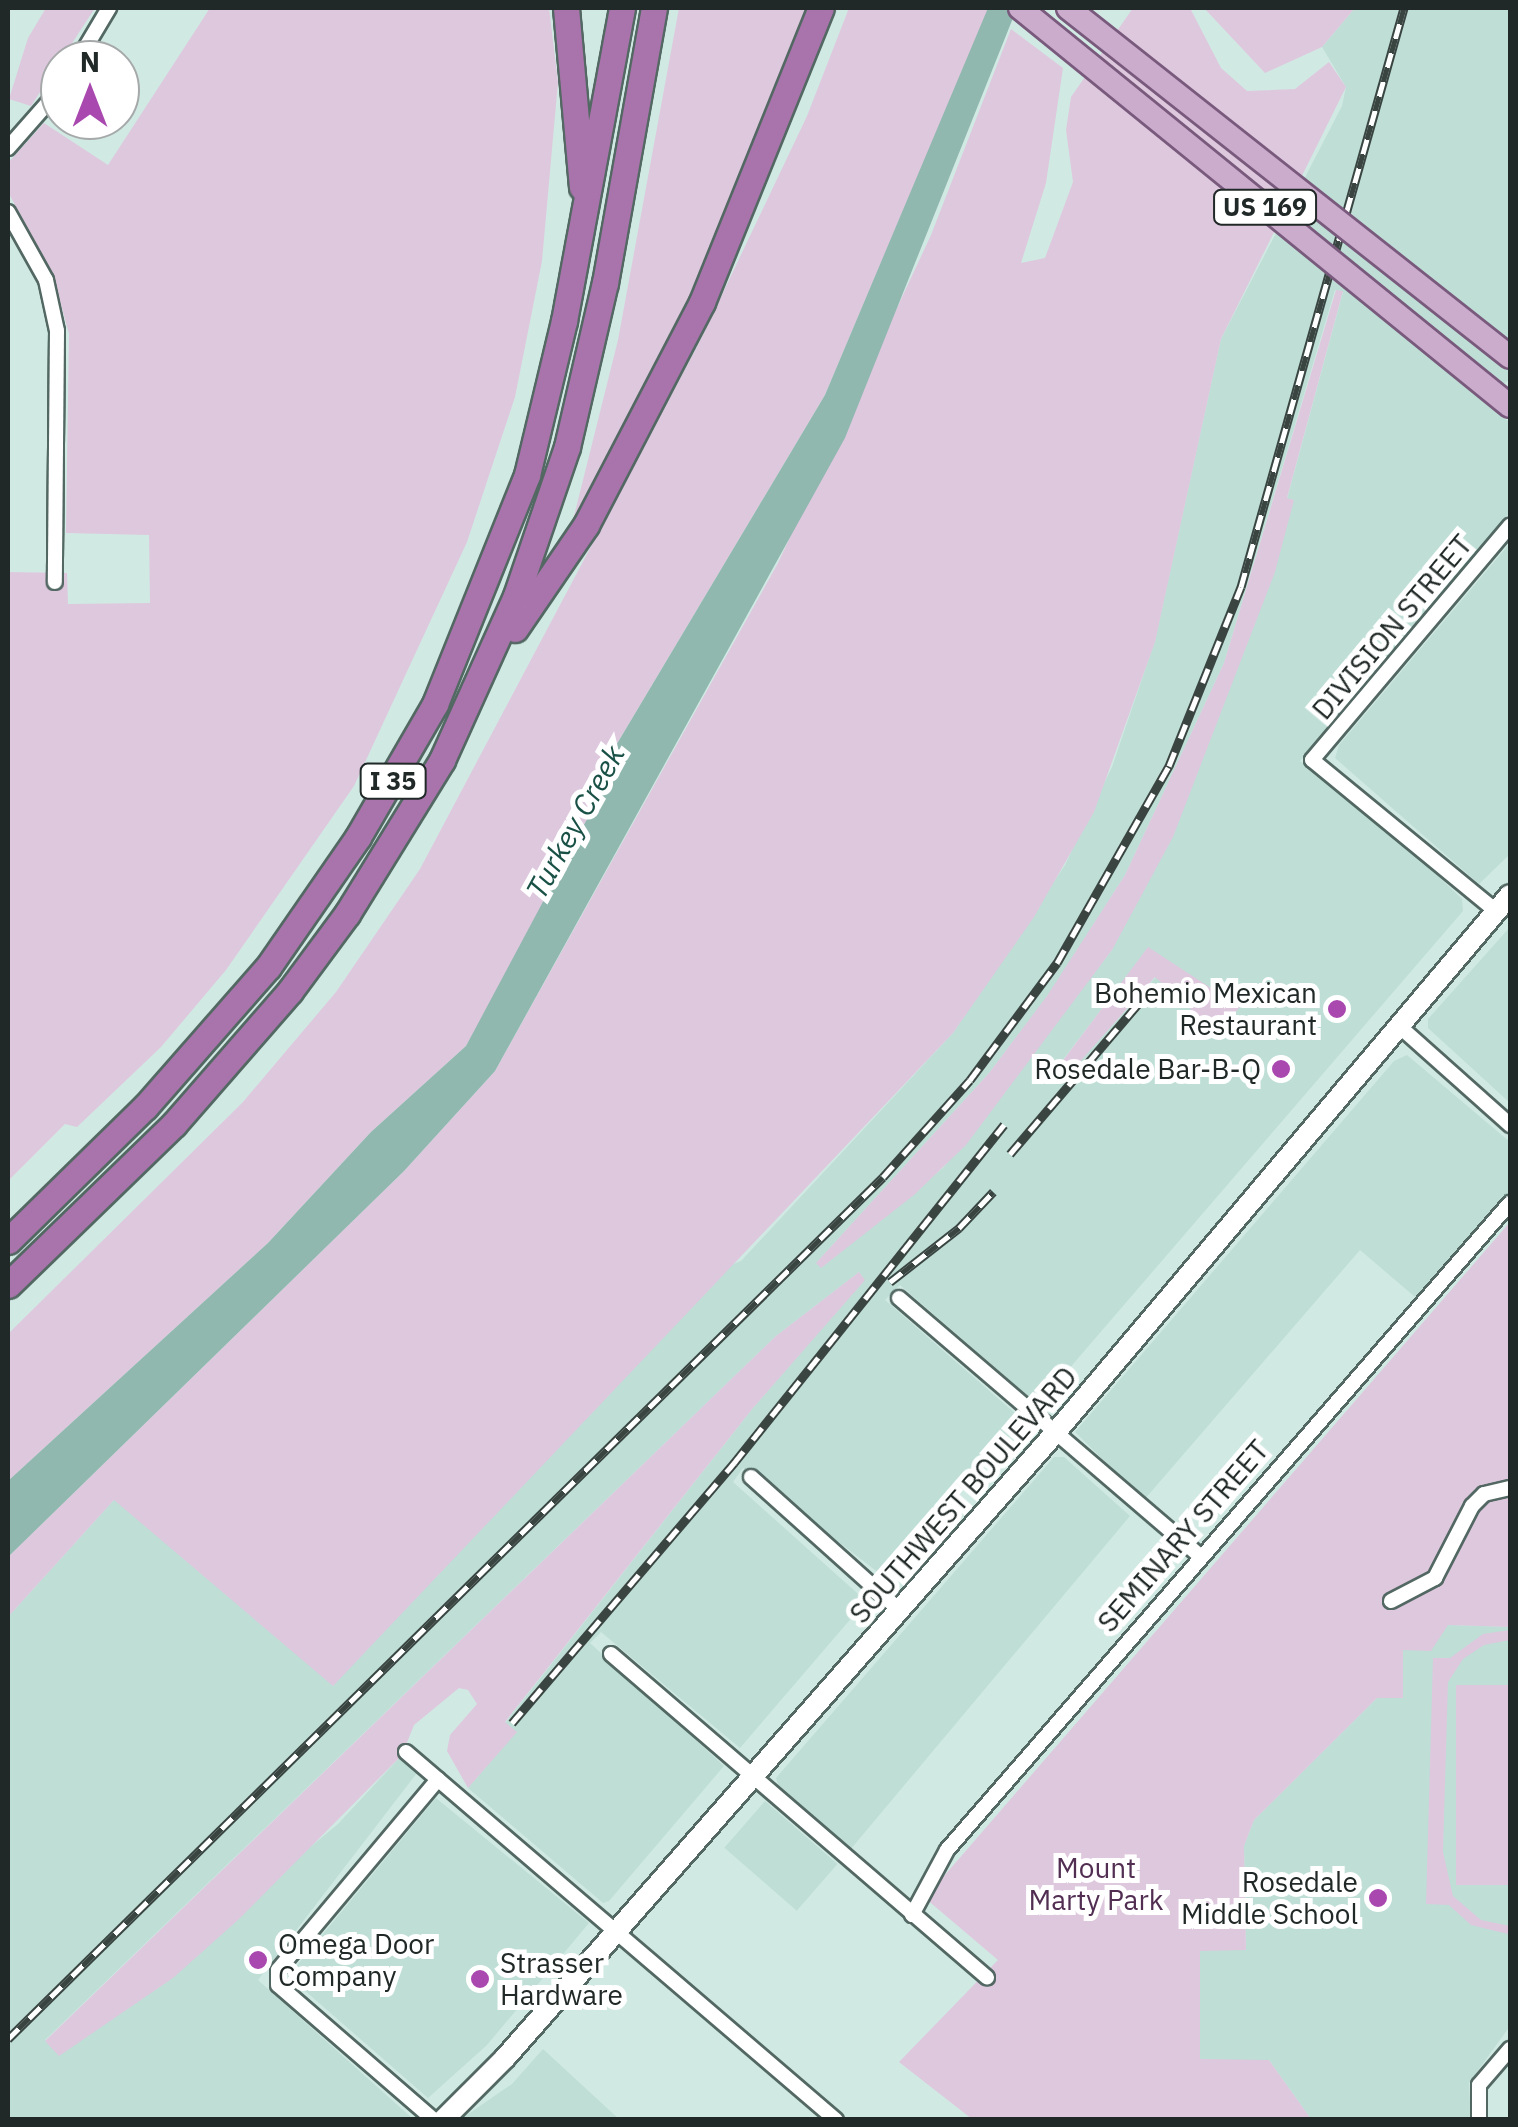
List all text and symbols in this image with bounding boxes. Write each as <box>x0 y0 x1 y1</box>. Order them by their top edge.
north arrow <box>40 40 140 140</box>
text: N <box>80 43 100 80</box>
road number: US 169 <box>1212 187 1318 227</box>
street label: DIVISION STREET <box>1305 528 1479 726</box>
water label: Turkey Creek <box>518 739 632 905</box>
road number: I 35 <box>358 761 428 801</box>
place label: Bohemio Mexican Restaurant <box>1094 976 1317 1042</box>
marker: Bohemio Mexican Restaurant <box>1326 998 1348 1020</box>
place label: Rosedale Bar-B-Q <box>1034 1052 1261 1086</box>
marker: Rosedale Bar-B-Q <box>1270 1058 1292 1080</box>
street label: SOUTHWEST BOULEVARD <box>843 1360 1083 1630</box>
street label: SEMINARY STREET <box>1091 1433 1275 1639</box>
park label: Mount Marty Park <box>1028 1851 1164 1917</box>
place label: Rosedale Middle School <box>1181 1865 1358 1931</box>
marker: Rosedale Middle School <box>1367 1887 1389 1909</box>
place label: Omega Door Company <box>278 1927 434 1993</box>
place label: Strasser Hardware <box>500 1946 623 2012</box>
marker: Omega Door Company <box>247 1949 269 1971</box>
marker: Strasser Hardware <box>469 1968 491 1990</box>

